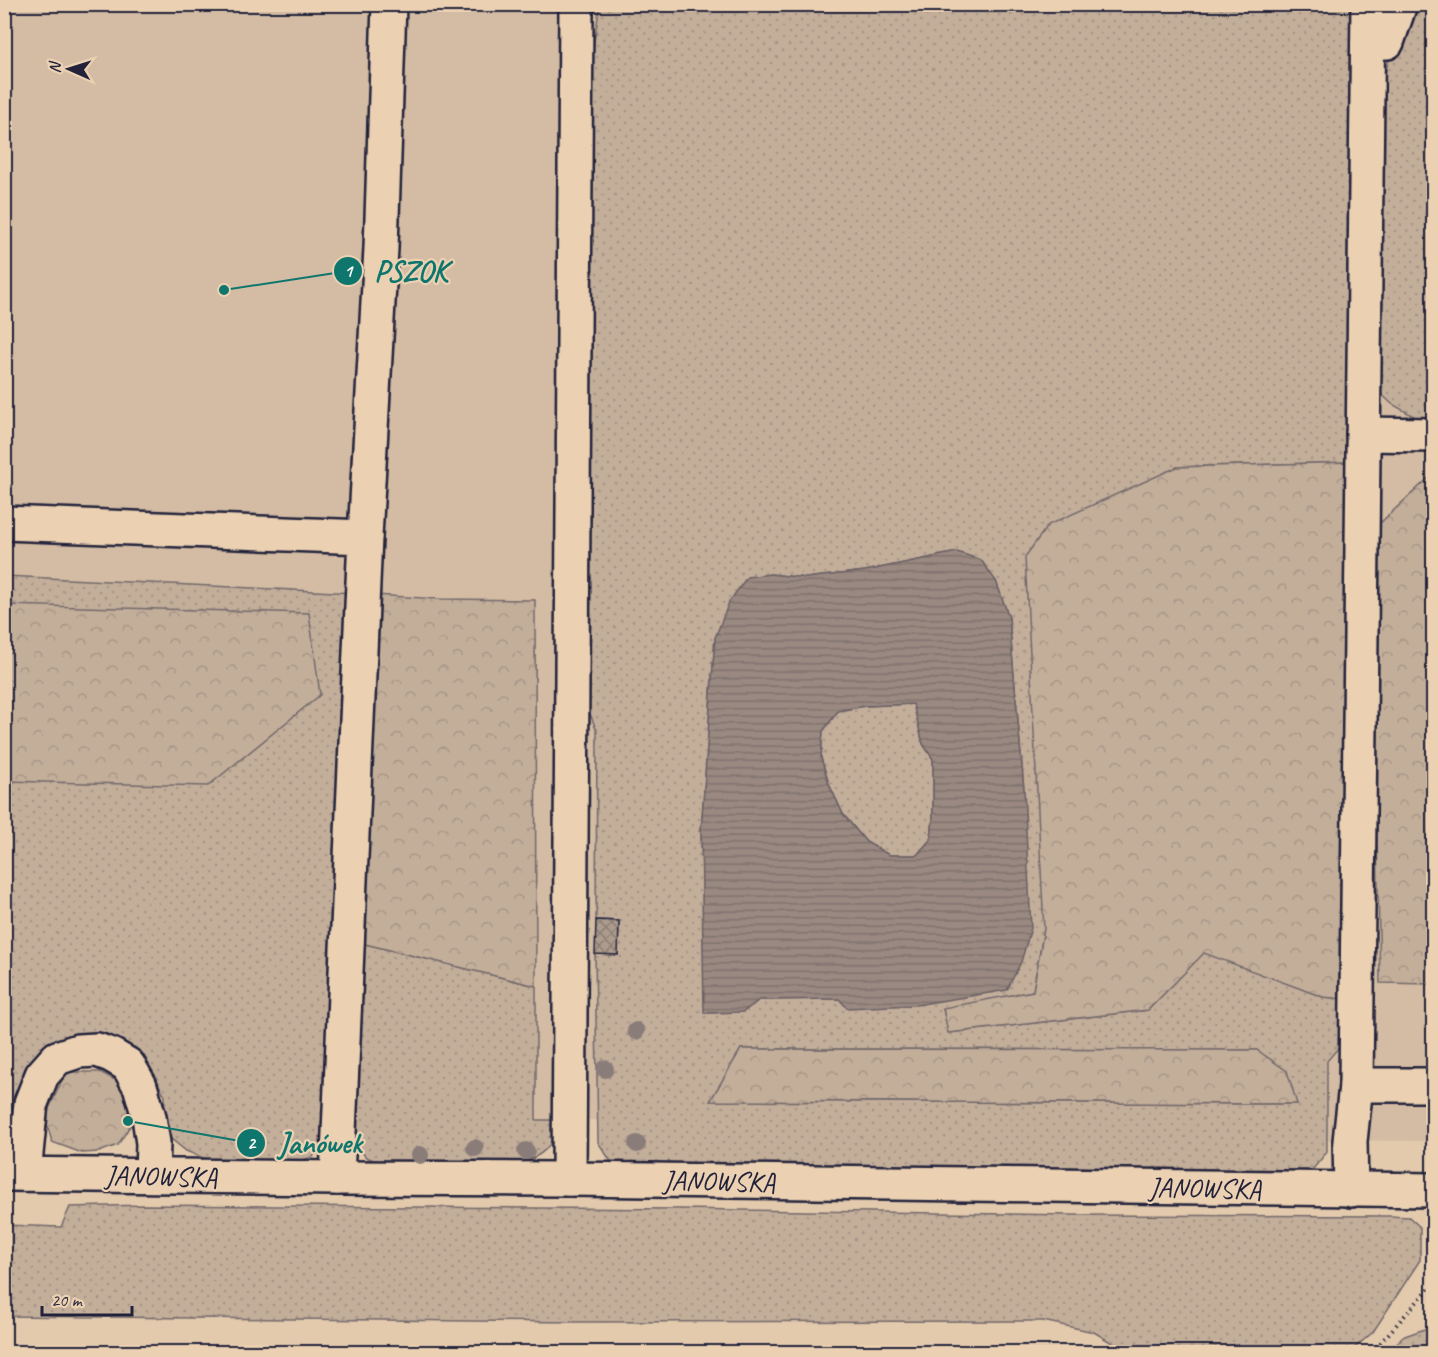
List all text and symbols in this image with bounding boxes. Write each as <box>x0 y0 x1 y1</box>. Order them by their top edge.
north arrow <box>39 39 99 99</box>
text: N <box>45 60 65 74</box>
callout: PSZOK <box>333 247 460 295</box>
text: PSZOK <box>374 252 454 290</box>
text: 1 <box>344 260 354 282</box>
callout: Janówek <box>236 1119 374 1167</box>
text: Janówek <box>276 1124 365 1162</box>
text: 2 <box>247 1132 257 1154</box>
street label: JANOWSKA <box>103 1157 218 1194</box>
street label: JANOWSKA <box>661 1162 776 1199</box>
street label: JANOWSKA <box>1147 1169 1262 1206</box>
scale bar <box>42 1279 132 1317</box>
text: 20 m <box>51 1289 84 1311</box>

